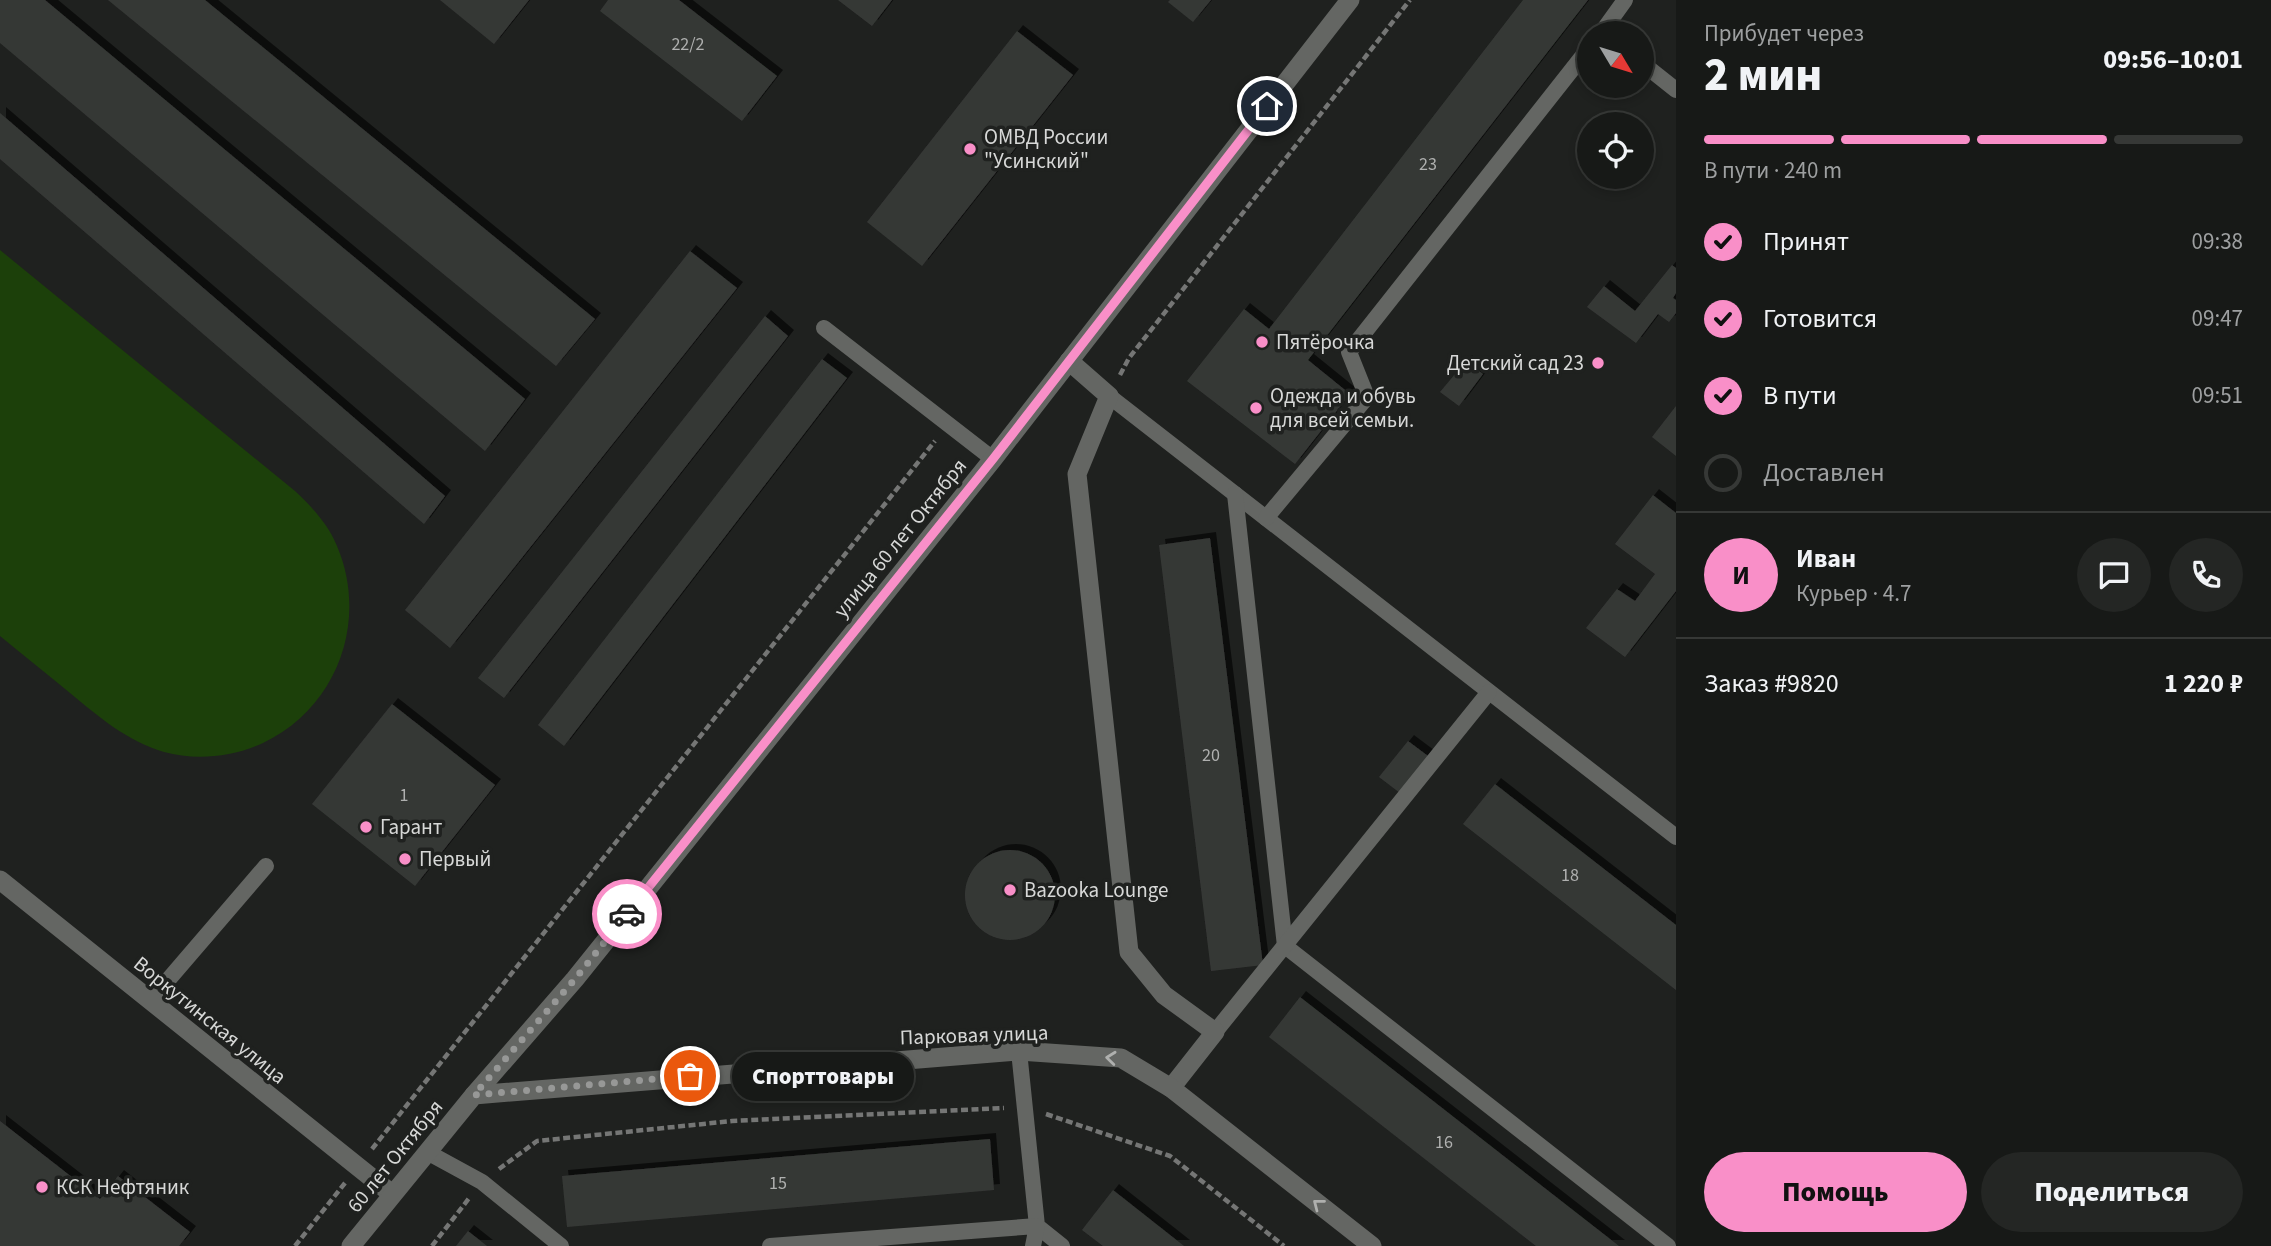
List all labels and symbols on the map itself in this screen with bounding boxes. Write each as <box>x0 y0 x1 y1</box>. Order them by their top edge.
north arrow <box>1577 21 1654 98</box>
house number: 22/2 <box>671 32 705 57</box>
pin <box>1237 76 1297 136</box>
place label: ОМВД России "Усинский" <box>984 122 1108 176</box>
marker: ОМВД России "Усинский" <box>962 141 978 157</box>
house number: 23 <box>1419 152 1437 177</box>
place label: Пятёрочка <box>1276 327 1375 357</box>
marker: Пятёрочка <box>1254 334 1270 350</box>
place label: Детский сад 23 <box>1447 348 1584 378</box>
marker: Детский сад 23 <box>1590 355 1606 371</box>
place label: Одежда и обувь для всей семьи. <box>1270 381 1416 435</box>
marker: Одежда и обувь для всей семьи. <box>1248 400 1264 416</box>
street label: улица 60 лет Октября <box>826 452 974 624</box>
house number: 20 <box>1202 743 1220 768</box>
house number: 1 <box>400 783 408 808</box>
place label: Гарант <box>380 812 443 842</box>
marker: Гарант <box>358 819 374 835</box>
place label: Первый <box>419 844 491 874</box>
marker: Первый <box>397 851 413 867</box>
house number: 18 <box>1561 863 1579 888</box>
place label: Bazooka Lounge <box>1024 875 1168 905</box>
courier <box>592 879 662 949</box>
marker: Bazooka Lounge <box>1002 882 1018 898</box>
street label: Воркутинская улица <box>127 949 293 1091</box>
street label: Парковая улица <box>899 1017 1049 1053</box>
pin <box>660 1046 720 1106</box>
one-way arrow <box>1105 1051 1116 1066</box>
callout: Спорттовары <box>732 1052 914 1100</box>
street label: 60 лет Октября <box>340 1093 450 1219</box>
house number: 16 <box>1435 1130 1453 1155</box>
house number: 15 <box>769 1171 787 1196</box>
place label: КСК Нефтяник <box>56 1172 190 1202</box>
marker: КСК Нефтяник <box>34 1179 50 1195</box>
one-way arrow <box>1313 1199 1326 1212</box>

